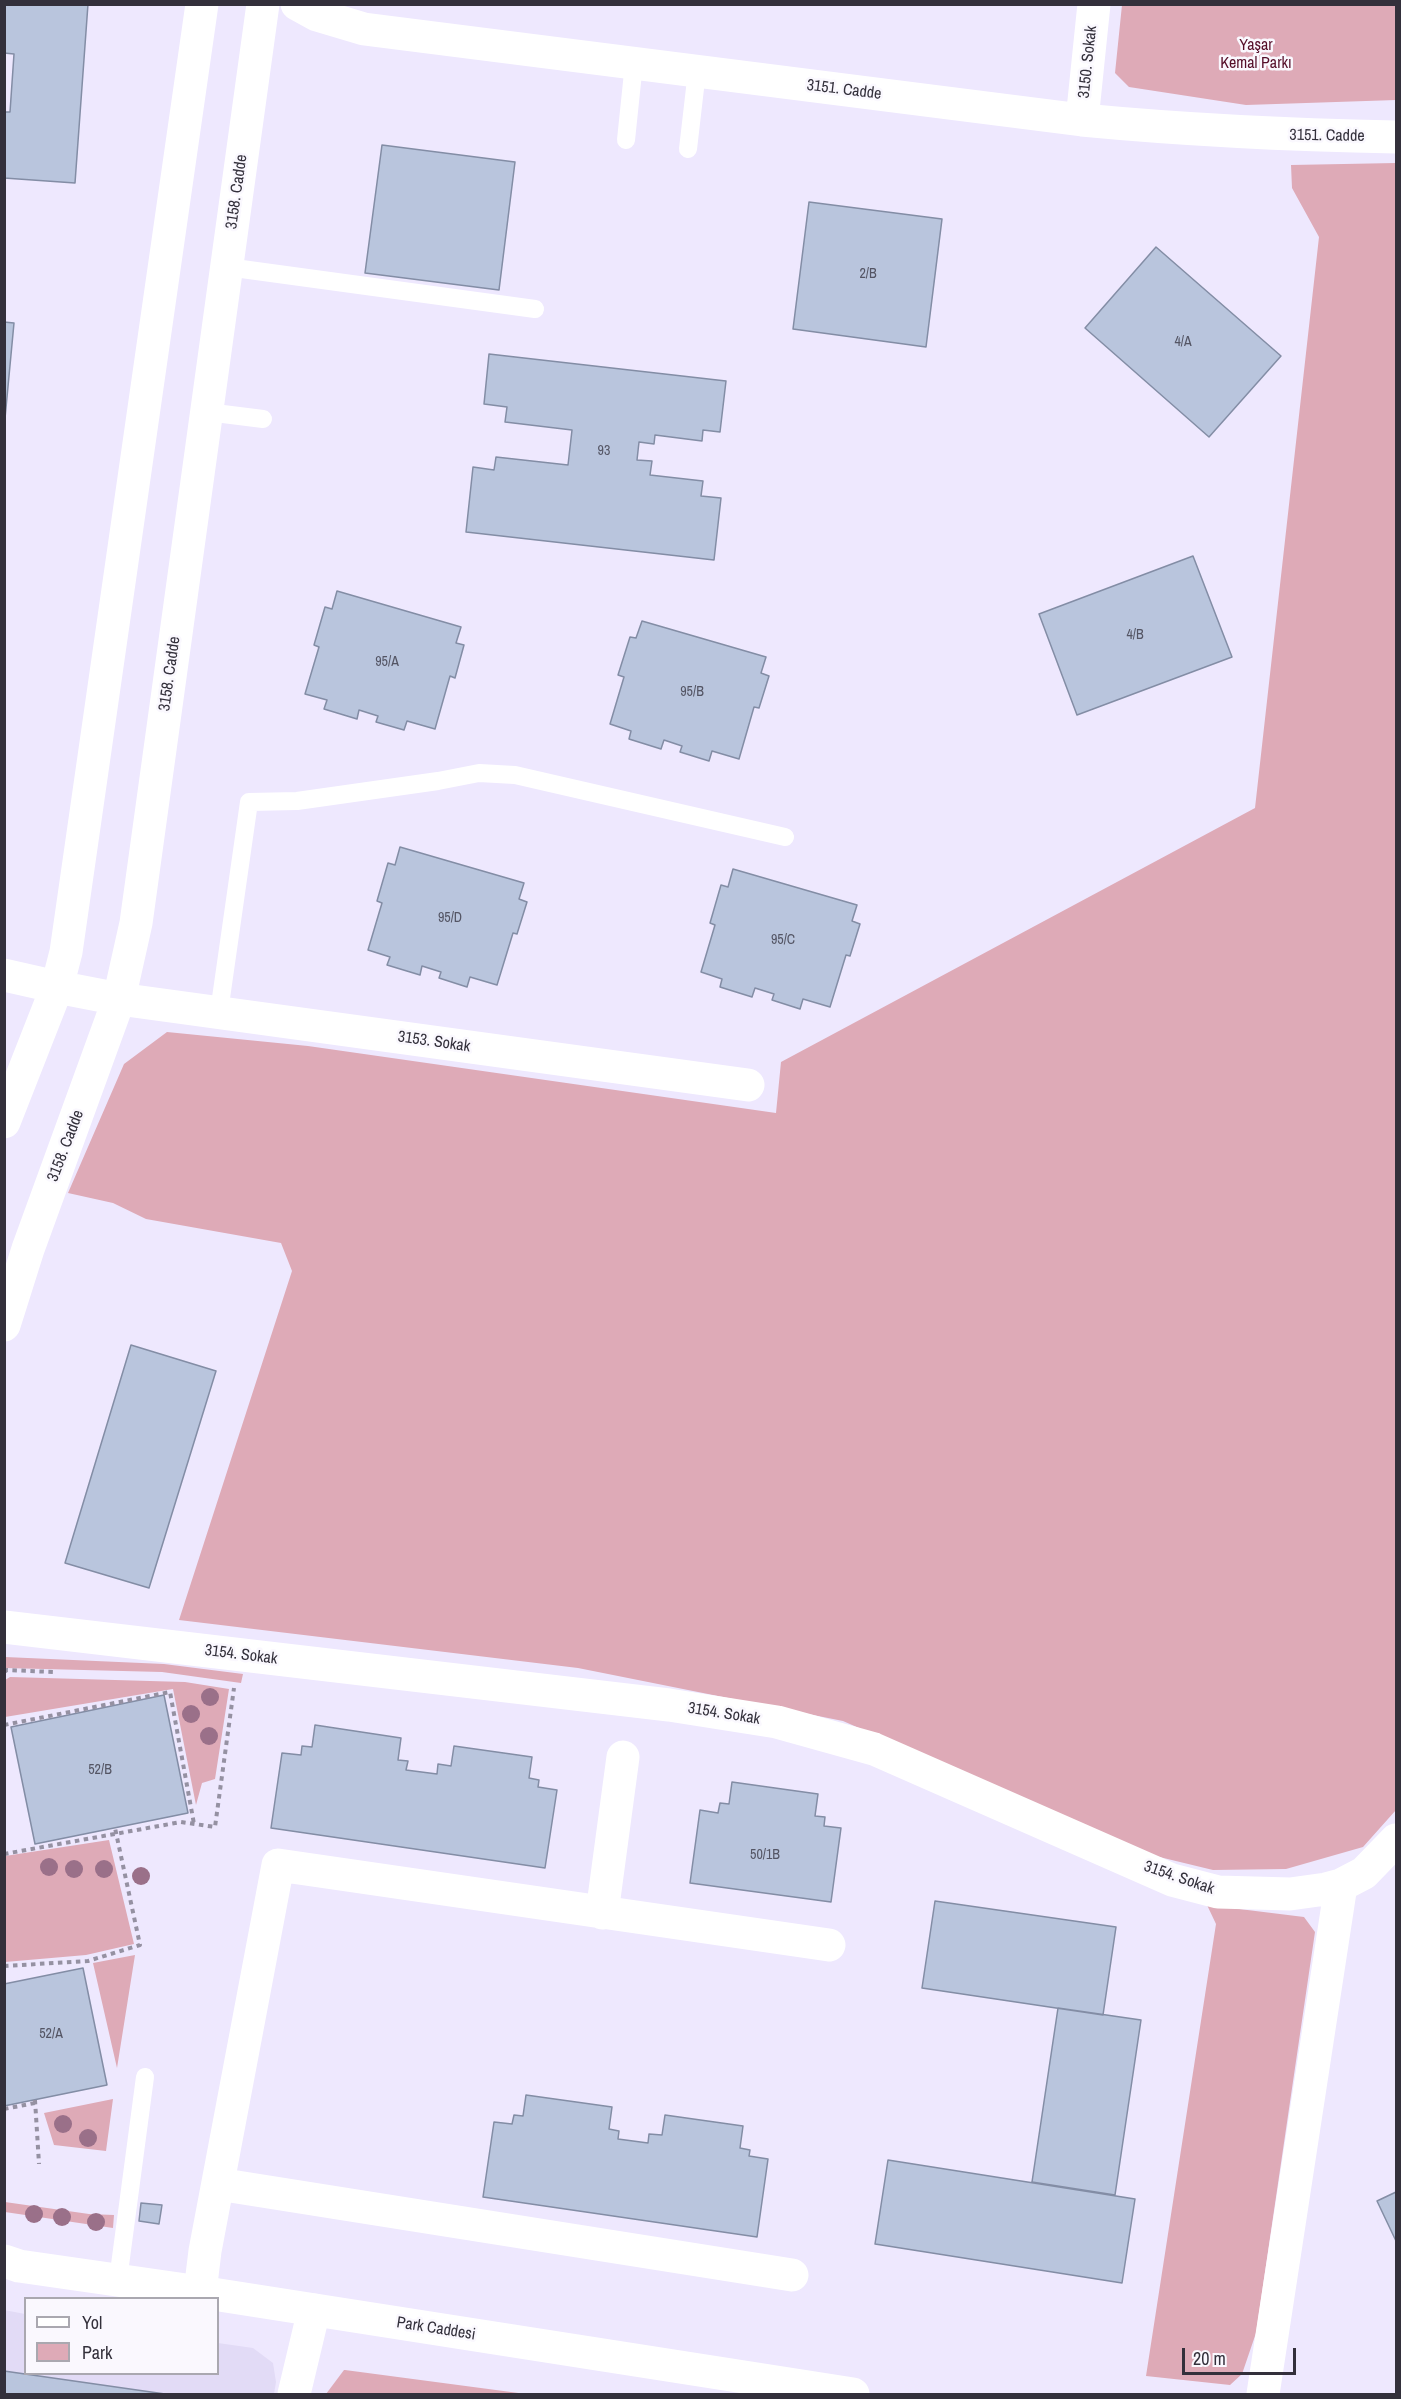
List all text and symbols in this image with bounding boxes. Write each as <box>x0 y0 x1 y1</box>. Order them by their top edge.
street label: 3150. Sokak <box>1075 25 1101 99</box>
park label: Yaşar Kemal Parkı <box>1220 36 1292 74</box>
street label: 3151. Cadde <box>806 76 882 104</box>
street label: 3151. Cadde <box>1289 126 1365 146</box>
street label: 3158. Cadde <box>222 153 252 231</box>
house number: 2/B <box>859 266 877 282</box>
house number: 4/A <box>1174 334 1192 350</box>
house number: 93 <box>598 443 610 459</box>
house number: 4/B <box>1126 627 1144 643</box>
street label: 3158. Cadde <box>155 635 185 713</box>
house number: 95/A <box>375 654 399 670</box>
house number: 95/B <box>680 684 704 700</box>
house number: 95/D <box>438 910 462 926</box>
house number: 95/C <box>771 932 795 948</box>
street label: 3153. Sokak <box>397 1027 471 1057</box>
street label: 3158. Cadde <box>44 1107 88 1185</box>
street label: 3154. Sokak <box>204 1641 278 1669</box>
street label: 3154. Sokak <box>686 1699 762 1729</box>
house number: 52/B <box>88 1762 112 1778</box>
house number: 50/1B <box>750 1847 780 1863</box>
street label: 3154. Sokak <box>1141 1857 1217 1899</box>
house number: 52/A <box>39 2026 63 2042</box>
legend <box>24 2297 219 2375</box>
text: Yol <box>82 2310 102 2335</box>
street label: Park Caddesi <box>395 2313 477 2345</box>
scale bar <box>1185 2336 1299 2374</box>
text: Park <box>82 2340 112 2365</box>
text: 20 m <box>1193 2346 1226 2371</box>

